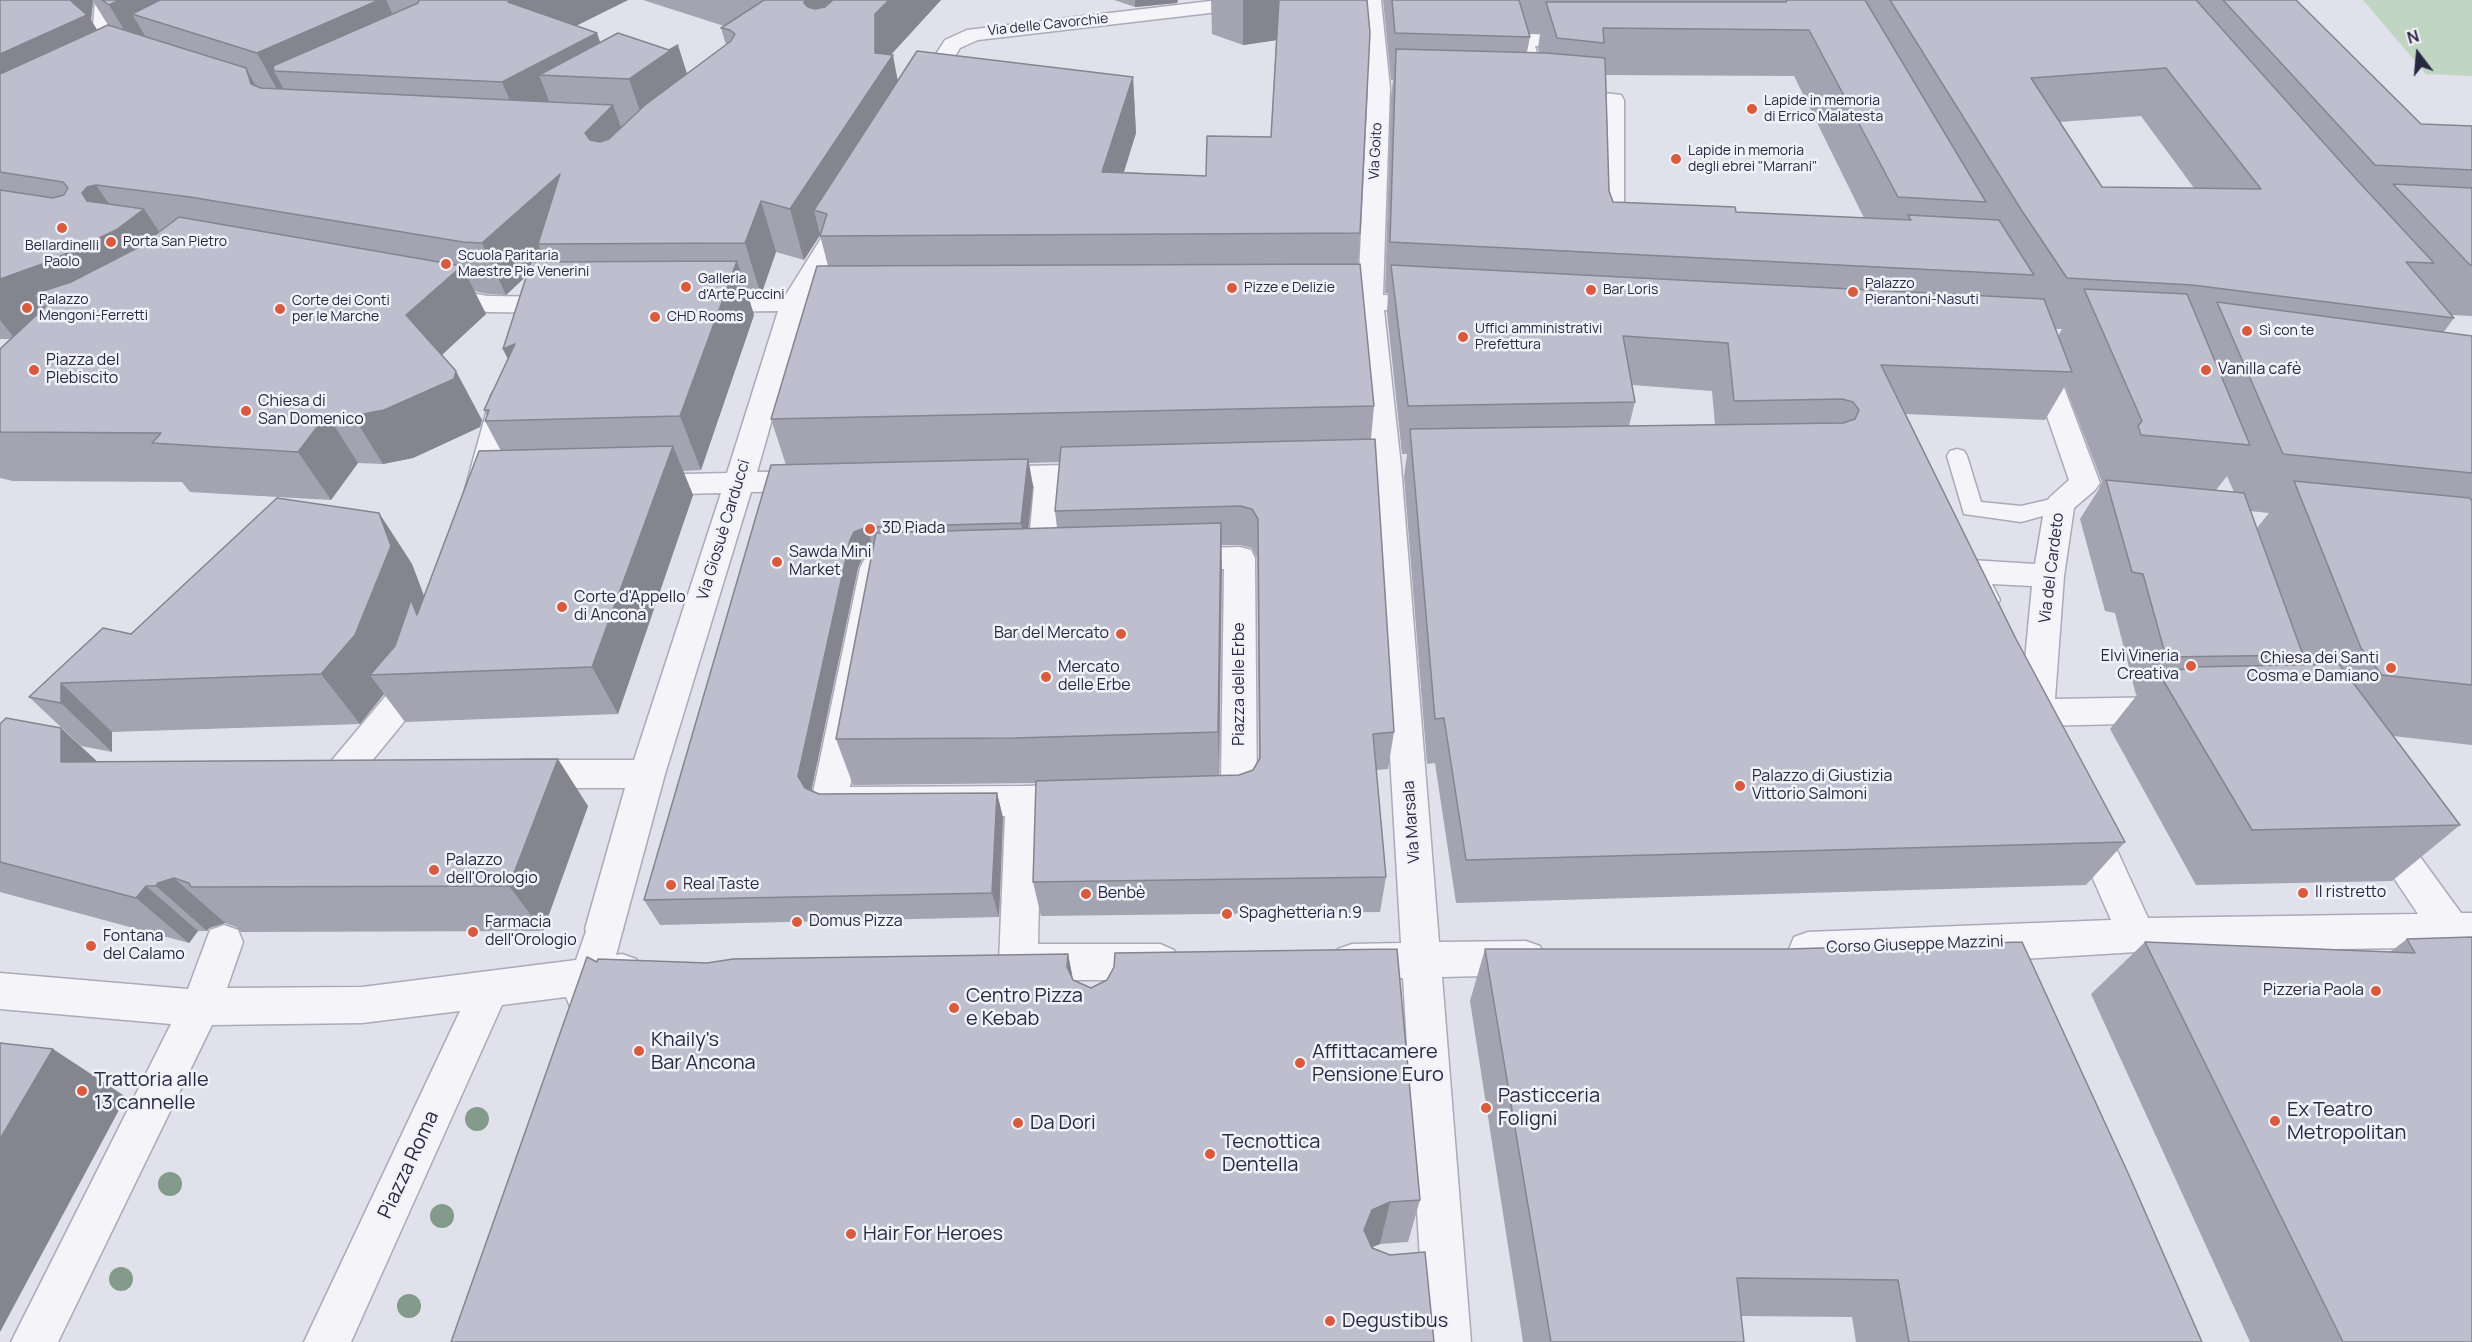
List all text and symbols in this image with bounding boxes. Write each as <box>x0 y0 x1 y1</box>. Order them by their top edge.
street label: Via delle Cavorchie <box>987 10 1109 40</box>
north arrow <box>2388 24 2448 84</box>
text: N <box>2404 25 2422 49</box>
place label: Lapide in memoria di Errico Malatesta <box>1764 93 1883 125</box>
marker: Lapide in memoria di Errico Malatesta <box>1745 102 1759 116</box>
street label: Via Goito <box>1366 122 1386 180</box>
place label: Lapide in memoria degli ebrei "Marrani" <box>1688 143 1817 176</box>
marker: Lapide in memoria degli ebrei "Marrani" <box>1669 152 1683 166</box>
marker: Bellardinelli Paolo <box>55 221 69 235</box>
place label: Porta San Pietro <box>123 234 227 250</box>
marker: Porta San Pietro <box>104 235 118 249</box>
place label: Bellardinelli Paolo <box>25 238 99 270</box>
place label: Scuola Paritaria Maestre Pie Venerini <box>458 248 589 280</box>
marker: Scuola Paritaria Maestre Pie Venerini <box>439 257 453 271</box>
place label: Galleria d'Arte Puccini <box>698 271 785 304</box>
place label: Palazzo Pierantoni-Nasuti <box>1865 276 1979 308</box>
marker: Galleria d'Arte Puccini <box>679 280 693 294</box>
place label: Pizze e Delizie <box>1244 280 1335 296</box>
marker: Pizze e Delizie <box>1225 281 1239 295</box>
place label: Bar Loris <box>1603 282 1658 298</box>
marker: Bar Loris <box>1584 283 1598 297</box>
marker: Palazzo Pierantoni-Nasuti <box>1846 285 1860 299</box>
place label: Palazzo Mengoni-Ferretti <box>39 292 148 324</box>
place label: Corte dei Conti per le Marche <box>292 293 390 326</box>
marker: Palazzo Mengoni-Ferretti <box>20 301 34 315</box>
marker: Corte dei Conti per le Marche <box>273 302 287 316</box>
place label: CHD Rooms <box>667 309 743 325</box>
marker: CHD Rooms <box>648 310 662 324</box>
place label: Uffici amministrativi Prefettura <box>1475 321 1602 354</box>
place label: Sì con te <box>2259 323 2314 339</box>
marker: Sì con te <box>2240 324 2254 338</box>
marker: Uffici amministrativi Prefettura <box>1456 330 1470 344</box>
place label: Piazza del Plebiscito <box>46 351 119 389</box>
place label: Vanilla cafè <box>2218 360 2301 380</box>
marker: Piazza del Plebiscito <box>27 363 41 377</box>
marker: Vanilla cafè <box>2199 363 2213 377</box>
place label: Chiesa di San Domenico <box>258 392 364 430</box>
marker: Chiesa di San Domenico <box>239 404 253 418</box>
street label: Via Giosuè Carducci <box>693 457 755 603</box>
street label: Via del Cardeto <box>2036 512 2068 624</box>
place label: 3D Piada <box>882 519 945 539</box>
marker: 3D Piada <box>863 522 877 536</box>
place label: Sawda Mini Market <box>789 543 871 581</box>
marker: Sawda Mini Market <box>770 555 784 569</box>
place label: Corte d'Appello di Ancona <box>574 588 686 626</box>
marker: Corte d'Appello di Ancona <box>555 600 569 614</box>
street label: Piazza delle Erbe <box>1230 622 1250 746</box>
place label: Bar del Mercato <box>994 624 1109 644</box>
marker: Bar del Mercato <box>1114 627 1128 641</box>
place label: Elvì Vineria Creativa <box>2101 647 2179 685</box>
place label: Chiesa dei Santi Cosma e Damiano <box>2247 649 2379 687</box>
place label: Mercato delle Erbe <box>1058 658 1131 696</box>
marker: Elvì Vineria Creativa <box>2184 659 2198 673</box>
marker: Chiesa dei Santi Cosma e Damiano <box>2384 661 2398 675</box>
marker: Mercato delle Erbe <box>1039 670 1053 684</box>
place label: Palazzo di Giustizia Vittorio Salmoni <box>1752 767 1892 805</box>
marker: Palazzo di Giustizia Vittorio Salmoni <box>1733 779 1747 793</box>
street label: Via Marsala <box>1400 780 1424 864</box>
place label: Palazzo dell'Orologio <box>446 851 538 889</box>
marker: Palazzo dell'Orologio <box>427 863 441 877</box>
place label: Real Taste <box>683 875 759 895</box>
marker: Real Taste <box>664 878 678 892</box>
place label: Il ristretto <box>2315 883 2386 903</box>
place label: Benbè <box>1098 884 1145 904</box>
marker: Il ristretto <box>2296 886 2310 900</box>
marker: Benbè <box>1079 887 1093 901</box>
place label: Spaghetteria n.9 <box>1239 904 1362 924</box>
marker: Spaghetteria n.9 <box>1220 907 1234 921</box>
place label: Domus Pizza <box>809 912 903 932</box>
place label: Farmacia dell'Orologio <box>485 913 577 951</box>
marker: Domus Pizza <box>790 915 804 929</box>
marker: Farmacia dell'Orologio <box>466 925 480 939</box>
place label: Fontana del Calamo <box>103 927 185 965</box>
street label: Corso Giuseppe Mazzini <box>1826 932 2004 958</box>
marker: Fontana del Calamo <box>84 939 98 953</box>
place label: Pizzeria Paola <box>2263 981 2364 1001</box>
place label: Centro Pizza e Kebab <box>966 984 1083 1031</box>
marker: Pizzeria Paola <box>2369 984 2383 998</box>
marker: Centro Pizza e Kebab <box>947 1001 961 1015</box>
place label: Khaily's Bar Ancona <box>651 1028 756 1075</box>
place label: Affittacamere Pensione Euro <box>1312 1040 1444 1087</box>
marker: Khaily's Bar Ancona <box>632 1044 646 1058</box>
marker: Affittacamere Pensione Euro <box>1293 1056 1307 1070</box>
place label: Trattoria alle 13 cannelle <box>94 1068 209 1115</box>
marker: Trattoria alle 13 cannelle <box>75 1084 89 1098</box>
place label: Pasticceria Foligni <box>1498 1084 1600 1131</box>
place label: Ex Teatro Metropolitan <box>2287 1098 2406 1145</box>
marker: Pasticceria Foligni <box>1479 1101 1493 1115</box>
street label: Piazza Roma <box>374 1107 444 1223</box>
place label: Da Dori <box>1030 1111 1096 1135</box>
marker: Ex Teatro Metropolitan <box>2268 1114 2282 1128</box>
marker: Da Dori <box>1011 1116 1025 1130</box>
place label: Tecnottica Dentella <box>1222 1130 1320 1177</box>
marker: Tecnottica Dentella <box>1203 1147 1217 1161</box>
place label: Hair For Heroes <box>863 1222 1003 1246</box>
marker: Hair For Heroes <box>844 1227 858 1241</box>
place label: Degustibus <box>1342 1309 1448 1333</box>
marker: Degustibus <box>1323 1314 1337 1328</box>

